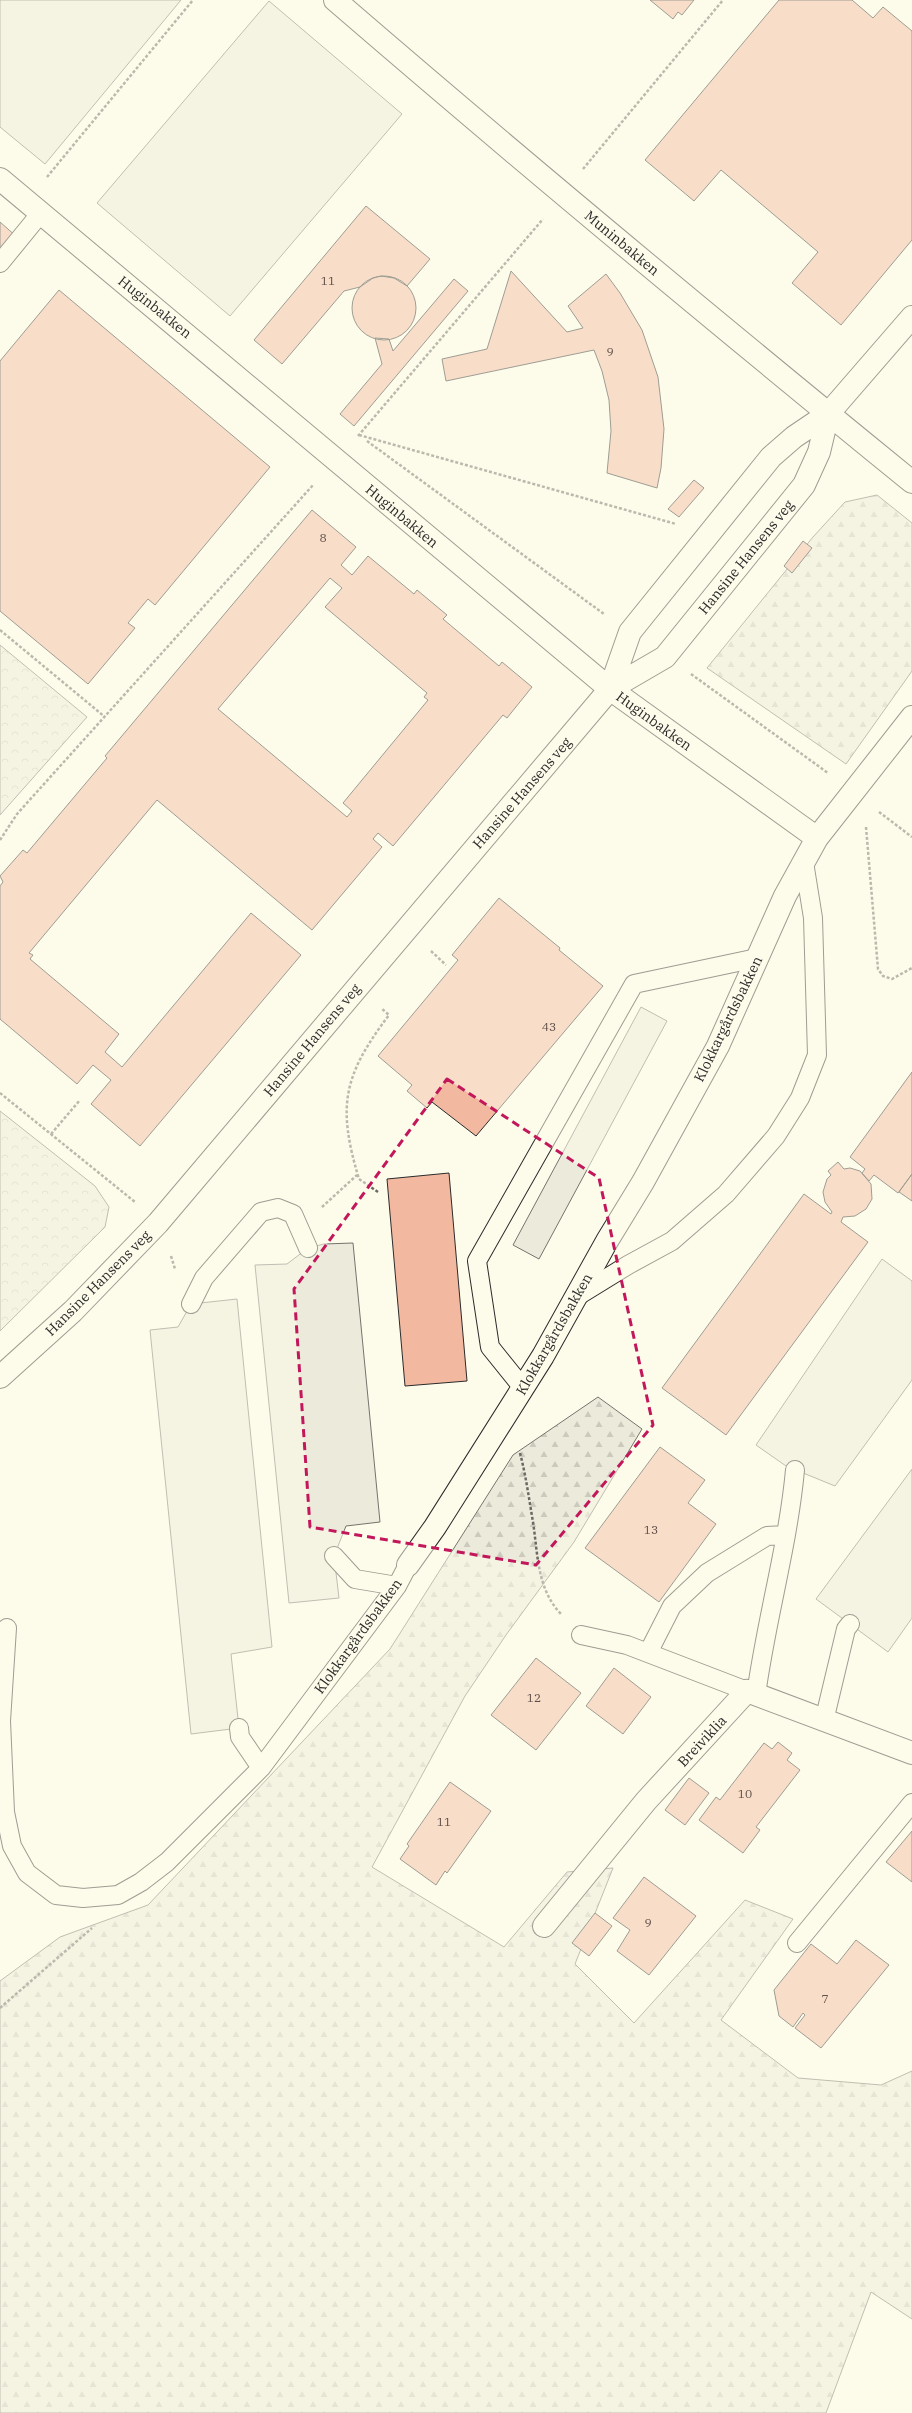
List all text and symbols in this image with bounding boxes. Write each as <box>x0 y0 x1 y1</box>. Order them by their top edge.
street label: Muninbakken <box>581 207 663 279</box>
street label: Huginbakken <box>115 272 195 342</box>
house number: 11 <box>321 273 335 288</box>
house number: 9 <box>606 344 614 359</box>
street label: Huginbakken <box>362 480 442 552</box>
street label: Hansine Hansens veg <box>694 496 798 618</box>
house number: 8 <box>319 530 327 545</box>
street label: Huginbakken <box>613 687 695 755</box>
street label: Hansine Hansens veg <box>469 733 576 852</box>
street label: Klokkargårdsbakken <box>690 953 766 1085</box>
street label: Hansine Hansens veg <box>259 980 365 1100</box>
house number: 43 <box>542 1019 556 1034</box>
street label: Hansine Hansens veg <box>41 1226 155 1340</box>
street label: Klokkargårdsbakken <box>512 1270 596 1398</box>
house number: 13 <box>644 1522 658 1537</box>
street label: Klokkargårdsbakken <box>310 1575 406 1697</box>
house number: 12 <box>527 1690 541 1705</box>
street label: Breiviklia <box>674 1711 731 1770</box>
house number: 10 <box>738 1786 752 1801</box>
house number: 11 <box>437 1814 451 1829</box>
house number: 9 <box>644 1915 652 1930</box>
house number: 7 <box>821 1991 829 2006</box>

